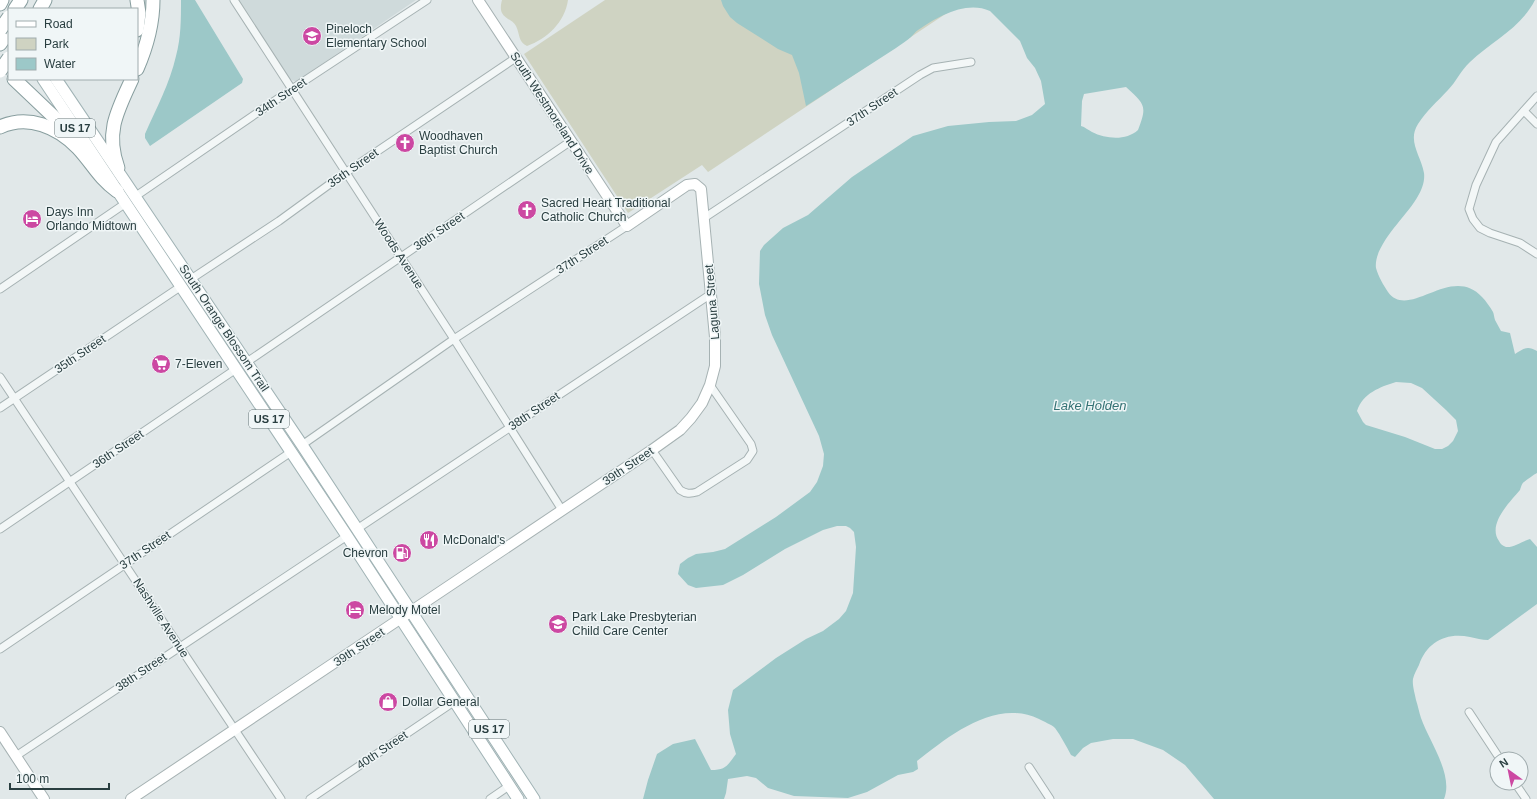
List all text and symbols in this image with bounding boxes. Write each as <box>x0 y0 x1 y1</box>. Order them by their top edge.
legend <box>8 8 138 80</box>
text: Road <box>44 17 73 31</box>
place label: Pineloch Elementary School <box>326 22 427 50</box>
school or university icon: Pineloch Elementary School <box>301 25 323 47</box>
text: Park <box>44 37 70 51</box>
street label: South Westmoreland Drive <box>507 49 597 177</box>
text: Water <box>44 57 76 71</box>
street label: 34th Street <box>253 74 310 119</box>
street label: 37th Street <box>844 84 901 129</box>
road number: US 17 <box>55 119 95 137</box>
place label: Woodhaven Baptist Church <box>419 129 498 157</box>
church icon: Woodhaven Baptist Church <box>394 132 416 154</box>
street label: 35th Street <box>325 145 382 191</box>
place label: Sacred Heart Traditional Catholic Church <box>541 196 670 224</box>
church icon: Sacred Heart Traditional Catholic Church <box>516 199 538 221</box>
place label: Days Inn Orlando Midtown <box>46 205 137 233</box>
hotel icon: Days Inn Orlando Midtown <box>21 208 43 230</box>
street label: 36th Street <box>411 208 468 253</box>
street label: Woods Avenue <box>371 217 427 292</box>
street label: 37th Street <box>554 233 611 277</box>
street label: South Orange Blossom Trail <box>176 262 272 394</box>
street label: Laguna Street <box>702 263 722 340</box>
street label: 35th Street <box>52 331 109 376</box>
supermarket icon: 7-Eleven <box>150 353 172 375</box>
place label: 7-Eleven <box>175 357 222 371</box>
street label: 38th Street <box>506 388 563 433</box>
water label: Lake Holden <box>1054 398 1127 413</box>
road number: US 17 <box>249 410 289 428</box>
street label: 36th Street <box>90 426 147 471</box>
street label: 39th Street <box>600 443 657 488</box>
street label: 37th Street <box>117 527 174 572</box>
restaurant icon: McDonald's <box>418 529 440 551</box>
place label: McDonald's <box>443 533 505 547</box>
fuel station icon: Chevron <box>391 542 413 564</box>
place label: Chevron <box>343 546 388 560</box>
street label: Nashville Avenue <box>130 576 192 661</box>
hotel icon: Melody Motel <box>344 599 366 621</box>
place label: Melody Motel <box>369 603 440 617</box>
place label: Park Lake Presbyterian Child Care Center <box>572 610 697 638</box>
school or university icon: Park Lake Presbyterian Child Care Center <box>547 613 569 635</box>
street label: 39th Street <box>331 624 388 669</box>
street label: 38th Street <box>113 649 170 694</box>
shop icon: Dollar General <box>377 691 399 713</box>
place label: Dollar General <box>402 695 479 709</box>
road number: US 17 <box>469 720 509 738</box>
street label: 40th Street <box>354 727 411 772</box>
north arrow <box>1489 751 1529 791</box>
text: N <box>1497 755 1510 770</box>
scale bar <box>10 765 109 791</box>
text: 100 m <box>16 772 49 786</box>

